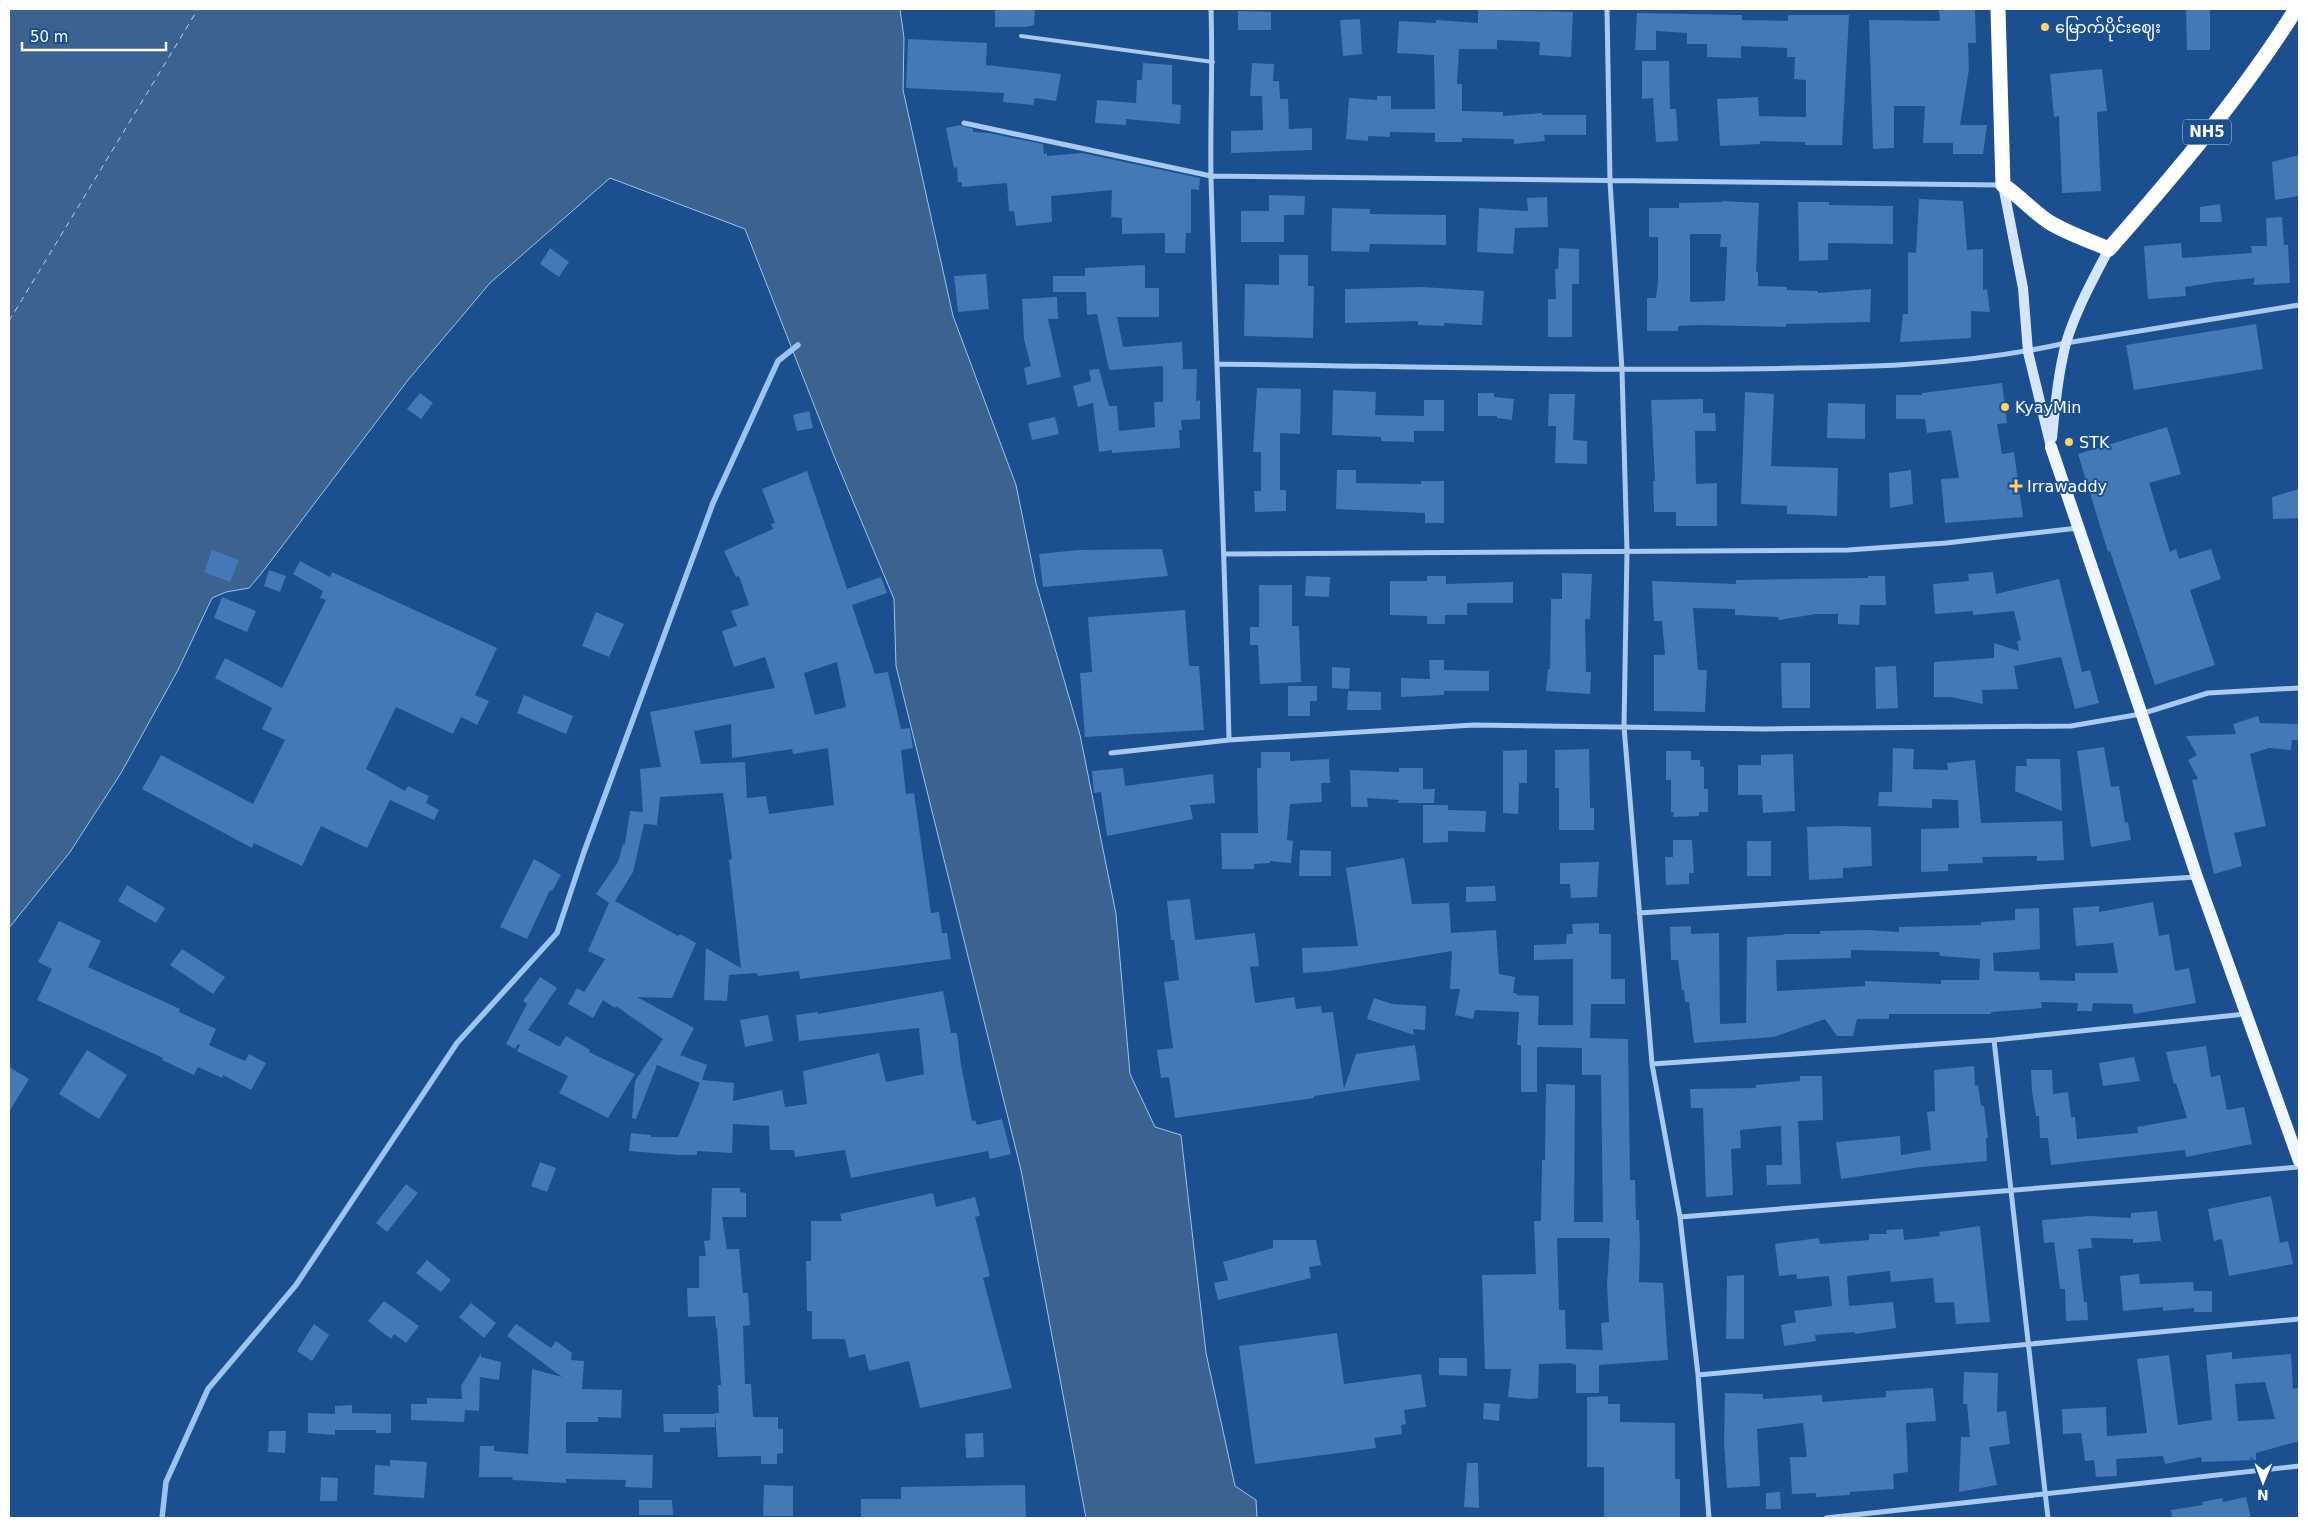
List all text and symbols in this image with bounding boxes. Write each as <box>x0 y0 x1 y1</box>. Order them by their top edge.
place label: မြောက်ပိုင်းဈေး <box>2055 16 2161 42</box>
scale bar <box>22 20 166 52</box>
marker: မြောက်ပိုင်းဈေး <box>2039 21 2051 33</box>
text: 50 m <box>30 28 68 46</box>
road number: NH5 <box>2183 120 2231 144</box>
place label: KyayMin <box>2015 398 2081 417</box>
marker: KyayMin <box>1999 401 2011 413</box>
place label: STK <box>2079 433 2110 452</box>
marker: STK <box>2063 436 2075 448</box>
place label: Irrawaddy <box>2027 477 2107 496</box>
marker: Irrawaddy <box>2009 479 2023 493</box>
north arrow <box>2238 1457 2288 1507</box>
text: N <box>2257 1487 2269 1503</box>

